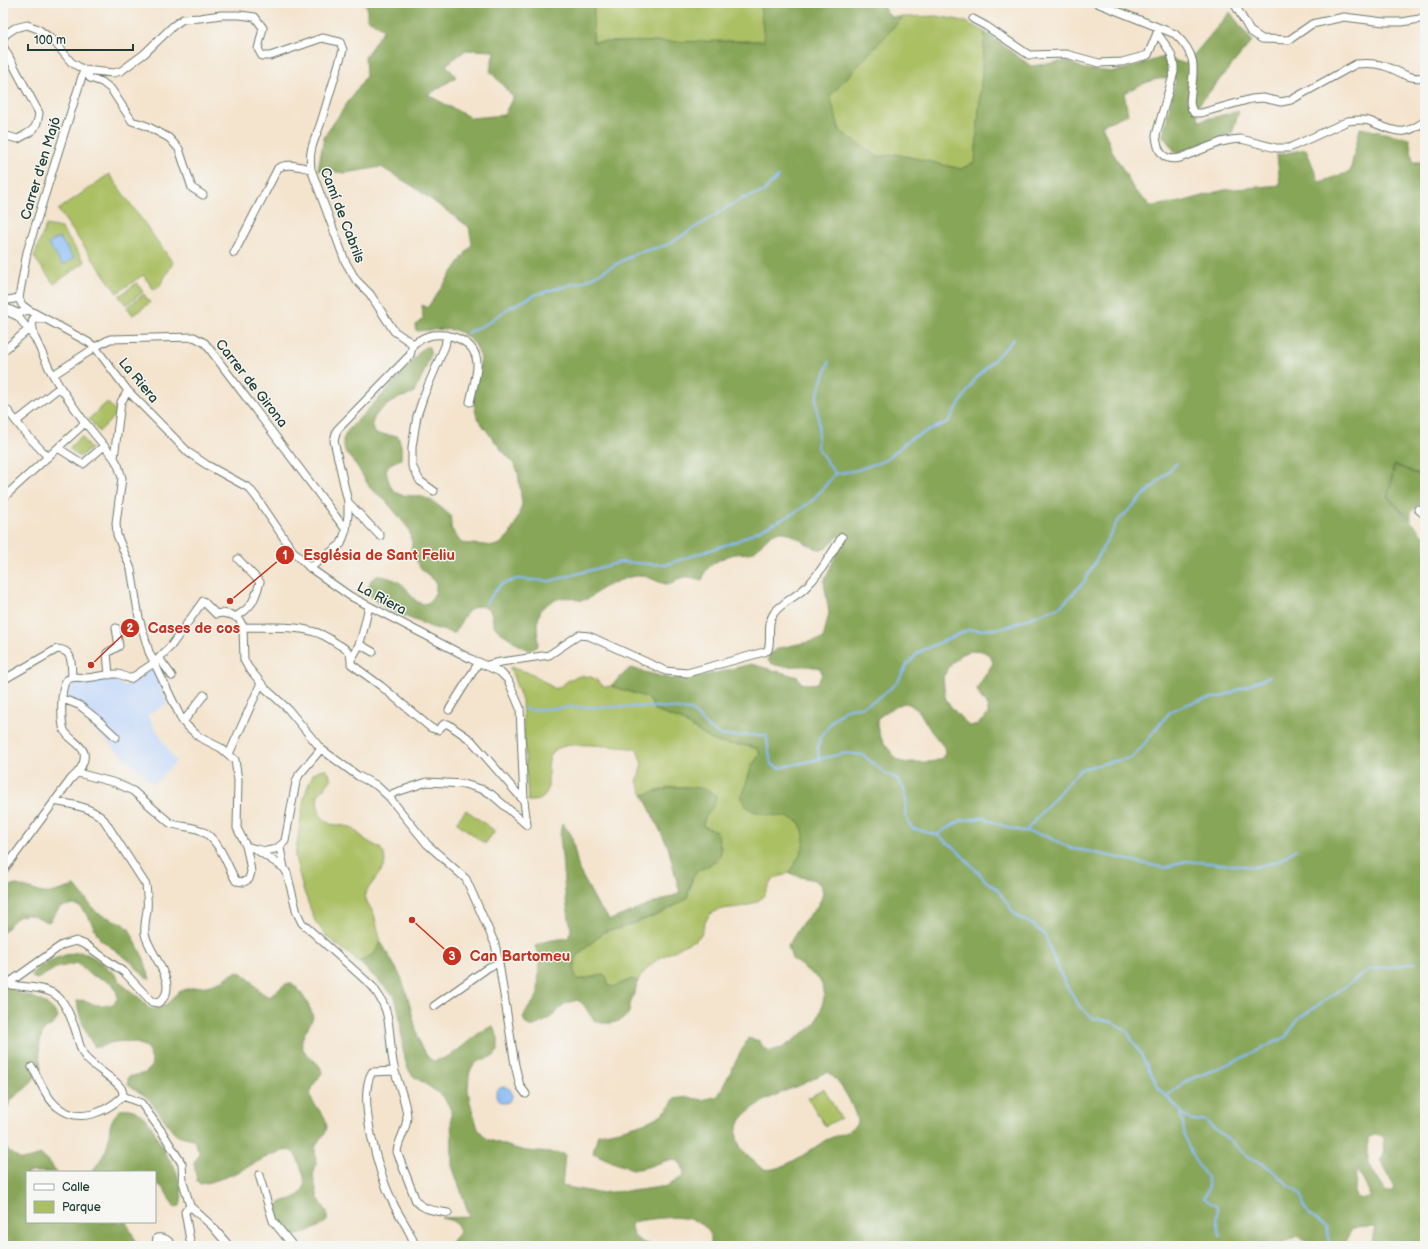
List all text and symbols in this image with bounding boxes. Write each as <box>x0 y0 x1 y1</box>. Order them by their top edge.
scale bar <box>28 26 133 52</box>
text: 100 m <box>34 33 66 48</box>
street label: Carrer d'en Majó <box>17 114 64 222</box>
street label: Camí de Cabrils <box>317 165 369 265</box>
street label: Carrer de Girona <box>212 336 291 431</box>
street label: La Riera <box>115 354 162 406</box>
callout: Església de Sant Feliu <box>275 541 463 568</box>
text: Església de Sant Feliu <box>303 546 455 565</box>
text: 1 <box>282 548 288 563</box>
street label: La Riera <box>354 578 409 619</box>
callout: Cases de cos <box>120 614 248 641</box>
text: Cases de cos <box>148 619 240 638</box>
text: 2 <box>126 621 134 636</box>
callout: Can Bartomeu <box>442 942 579 969</box>
text: Can Bartomeu <box>470 947 570 966</box>
text: 3 <box>448 949 456 964</box>
legend <box>26 1171 156 1223</box>
text: Calle <box>62 1180 90 1195</box>
text: Parque <box>62 1200 101 1215</box>

